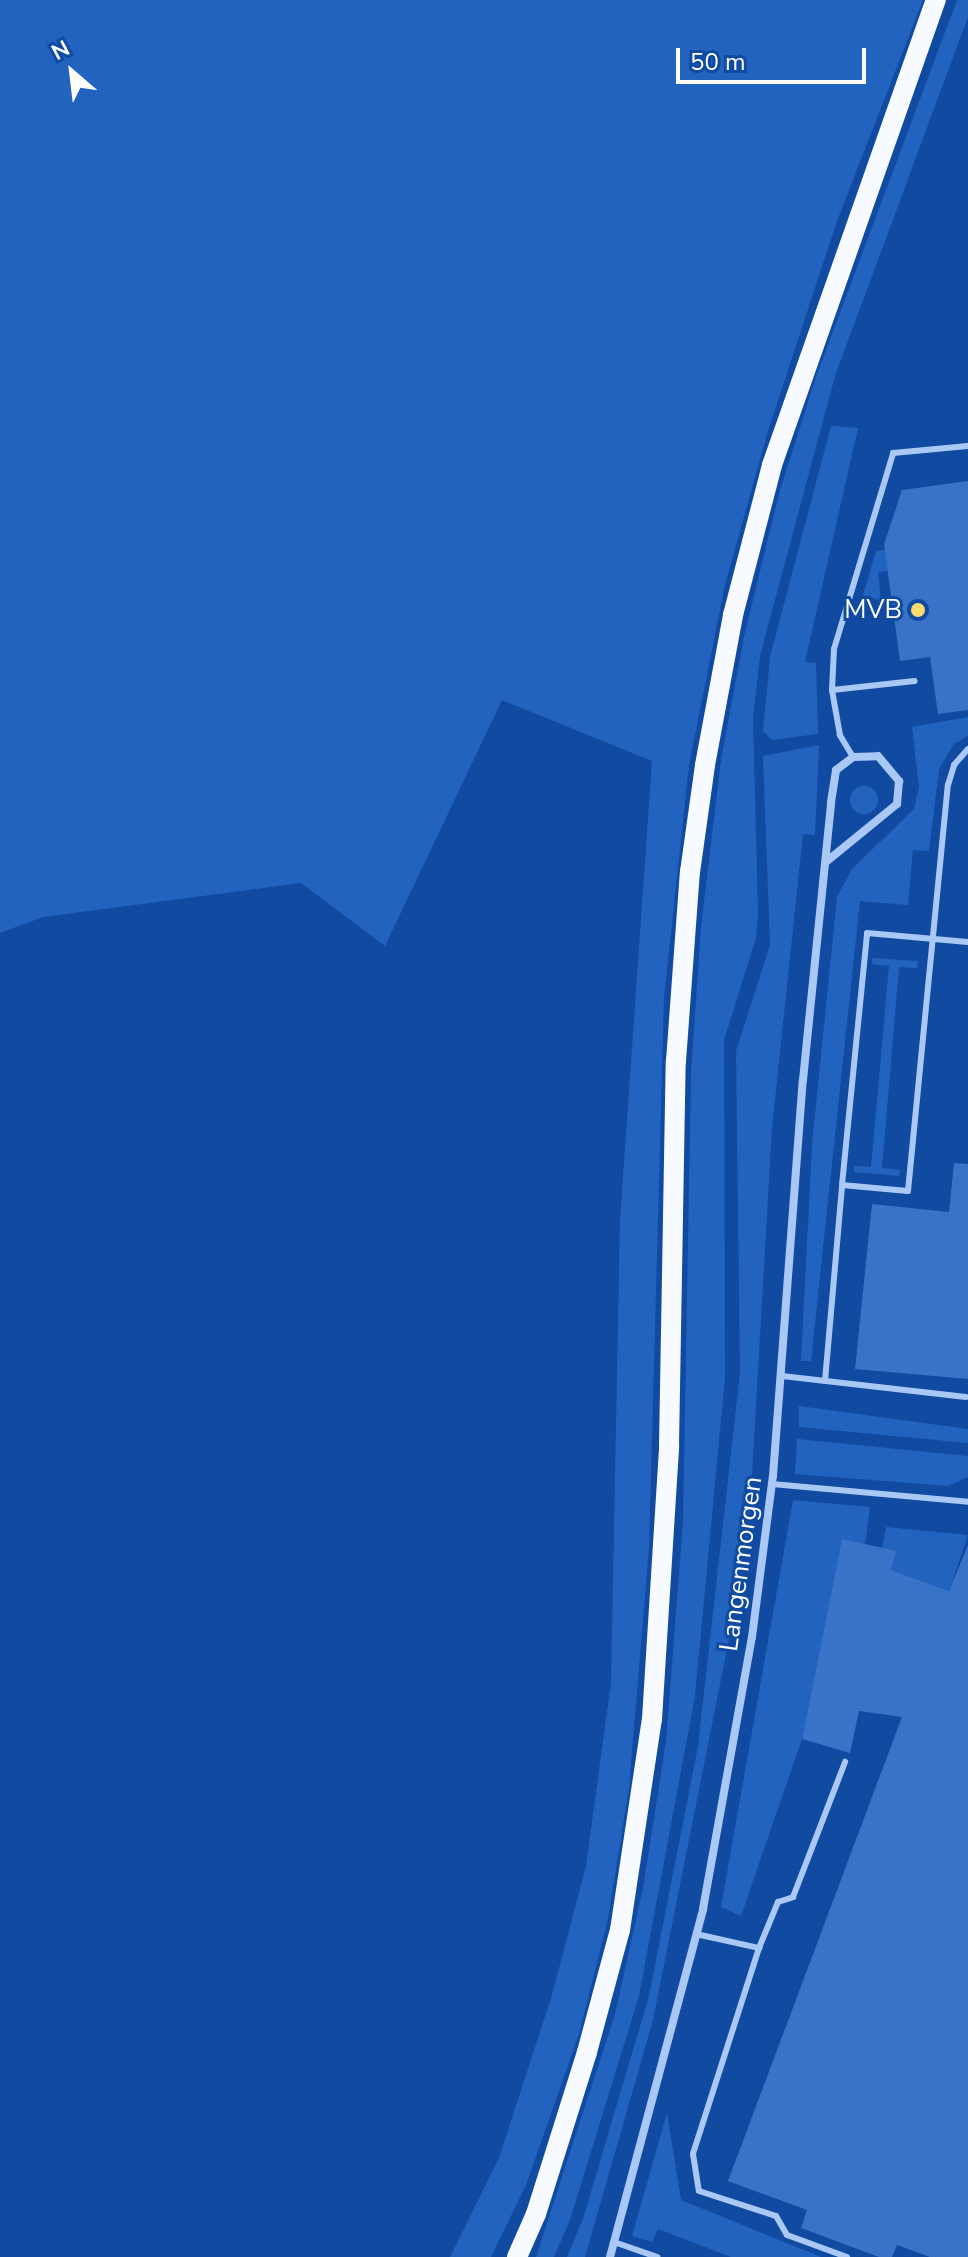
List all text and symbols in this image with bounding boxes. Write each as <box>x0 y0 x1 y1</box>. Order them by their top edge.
north arrow <box>32 32 112 112</box>
scale bar <box>680 32 870 82</box>
text: N <box>46 34 75 68</box>
text: 50 m <box>690 46 746 78</box>
place label: MVB <box>844 594 902 626</box>
marker: MVB <box>909 601 927 619</box>
street label: Langenmorgen <box>713 1475 769 1653</box>

